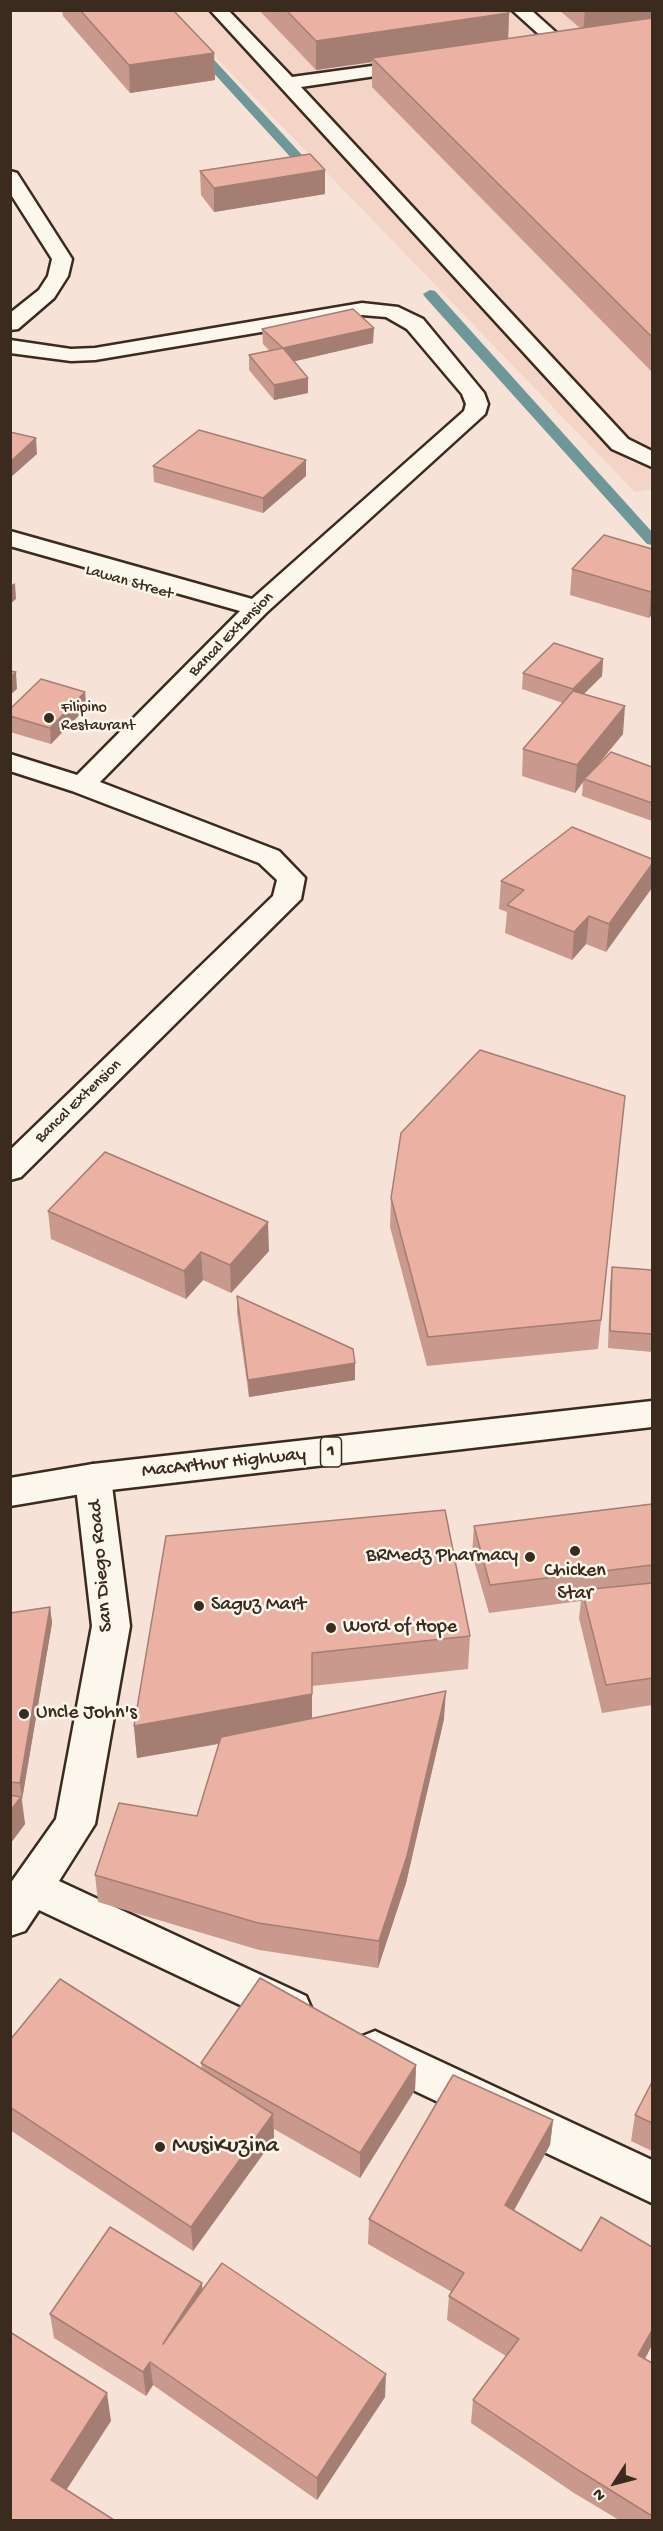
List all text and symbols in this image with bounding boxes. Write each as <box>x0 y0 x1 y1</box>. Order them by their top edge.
street label: Lawan Street <box>83 561 175 605</box>
street label: Bancal Extension <box>185 588 279 682</box>
place label: Filipino Restaurant <box>61 699 135 737</box>
marker: Filipino Restaurant <box>42 711 56 725</box>
street label: Bancal Extension <box>32 1056 126 1148</box>
road number: 1 <box>320 1437 342 1467</box>
street label: MacArthur Highway <box>141 1443 307 1485</box>
street label: San Diego Road <box>84 1499 120 1633</box>
marker: Chicken Star <box>568 1544 582 1558</box>
place label: BRMedz Pharmacy <box>366 1545 518 1569</box>
marker: BRMedz Pharmacy <box>523 1550 537 1564</box>
place label: Chicken Star <box>544 1560 606 1607</box>
place label: Saguz Mart <box>211 1594 306 1618</box>
marker: Saguz Mart <box>192 1599 206 1613</box>
place label: Word of Hope <box>343 1616 457 1640</box>
marker: Word of Hope <box>324 1621 338 1635</box>
place label: Uncle John's <box>36 1702 137 1726</box>
marker: Uncle John's <box>17 1707 31 1721</box>
place label: MusiKuzina <box>172 2133 279 2161</box>
marker: MusiKuzina <box>153 2140 167 2154</box>
north arrow <box>585 2453 645 2513</box>
text: N <box>589 2484 611 2504</box>

